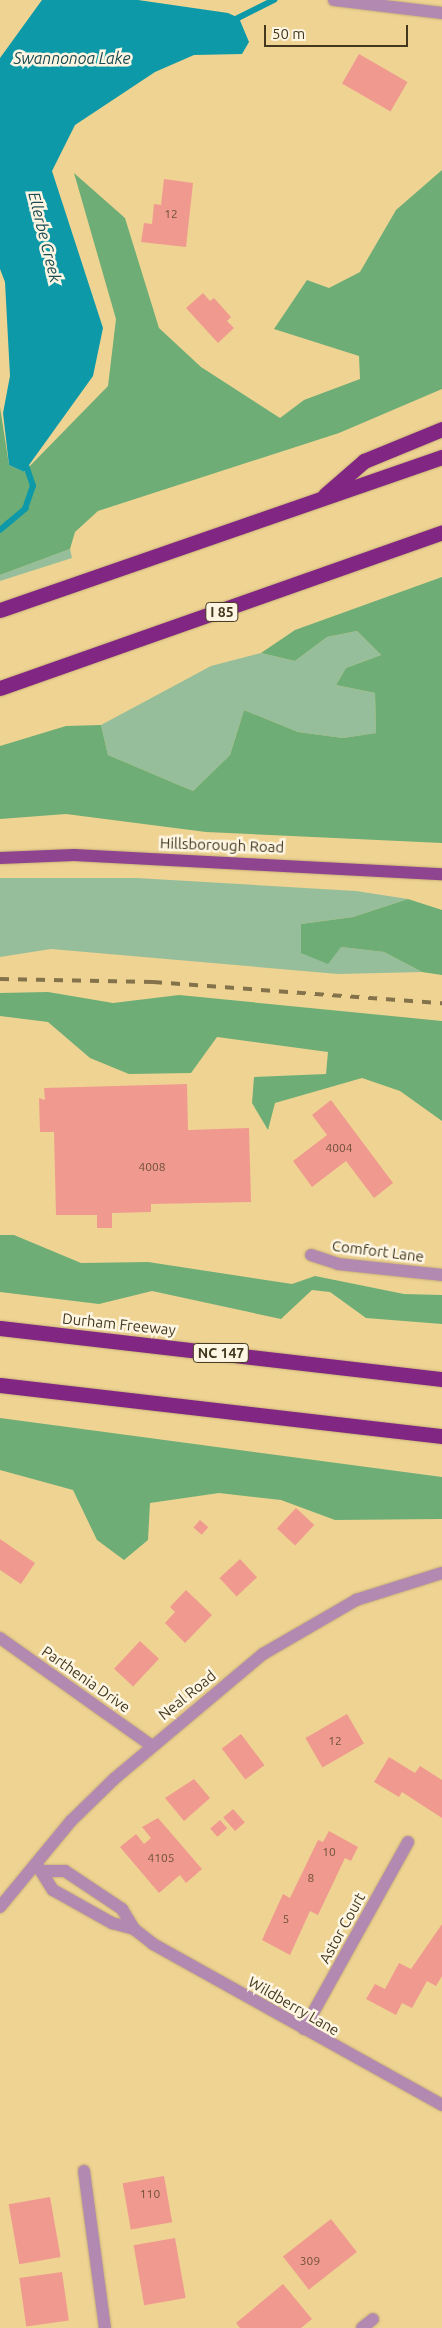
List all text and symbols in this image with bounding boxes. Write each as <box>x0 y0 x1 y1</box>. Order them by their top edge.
scale bar <box>267 15 411 47</box>
text: 50 m <box>272 25 305 42</box>
water label: Swannonoa Lake <box>13 48 131 68</box>
water label: Ellerbe Creek <box>24 190 66 284</box>
house number: 12 <box>164 207 178 221</box>
road number: I 85 <box>204 600 240 624</box>
street label: Hillsborough Road <box>160 834 284 856</box>
house number: 4004 <box>325 1141 353 1155</box>
house number: 4008 <box>138 1160 166 1174</box>
street label: Comfort Lane <box>331 1236 425 1266</box>
street label: Durham Freeway <box>61 1309 177 1339</box>
road number: NC 147 <box>192 1342 250 1365</box>
street label: Parthenia Drive <box>38 1642 134 1716</box>
street label: Neal Road <box>155 1666 219 1724</box>
house number: 12 <box>328 1734 342 1748</box>
house number: 10 <box>322 1845 336 1859</box>
house number: 4105 <box>147 1851 175 1865</box>
house number: 8 <box>308 1871 314 1885</box>
street label: Astor Court <box>315 1889 369 1967</box>
house number: 5 <box>283 1912 289 1926</box>
street label: Wildberry Lane <box>245 1973 343 2039</box>
house number: 110 <box>140 2187 160 2201</box>
house number: 309 <box>300 2254 320 2268</box>

